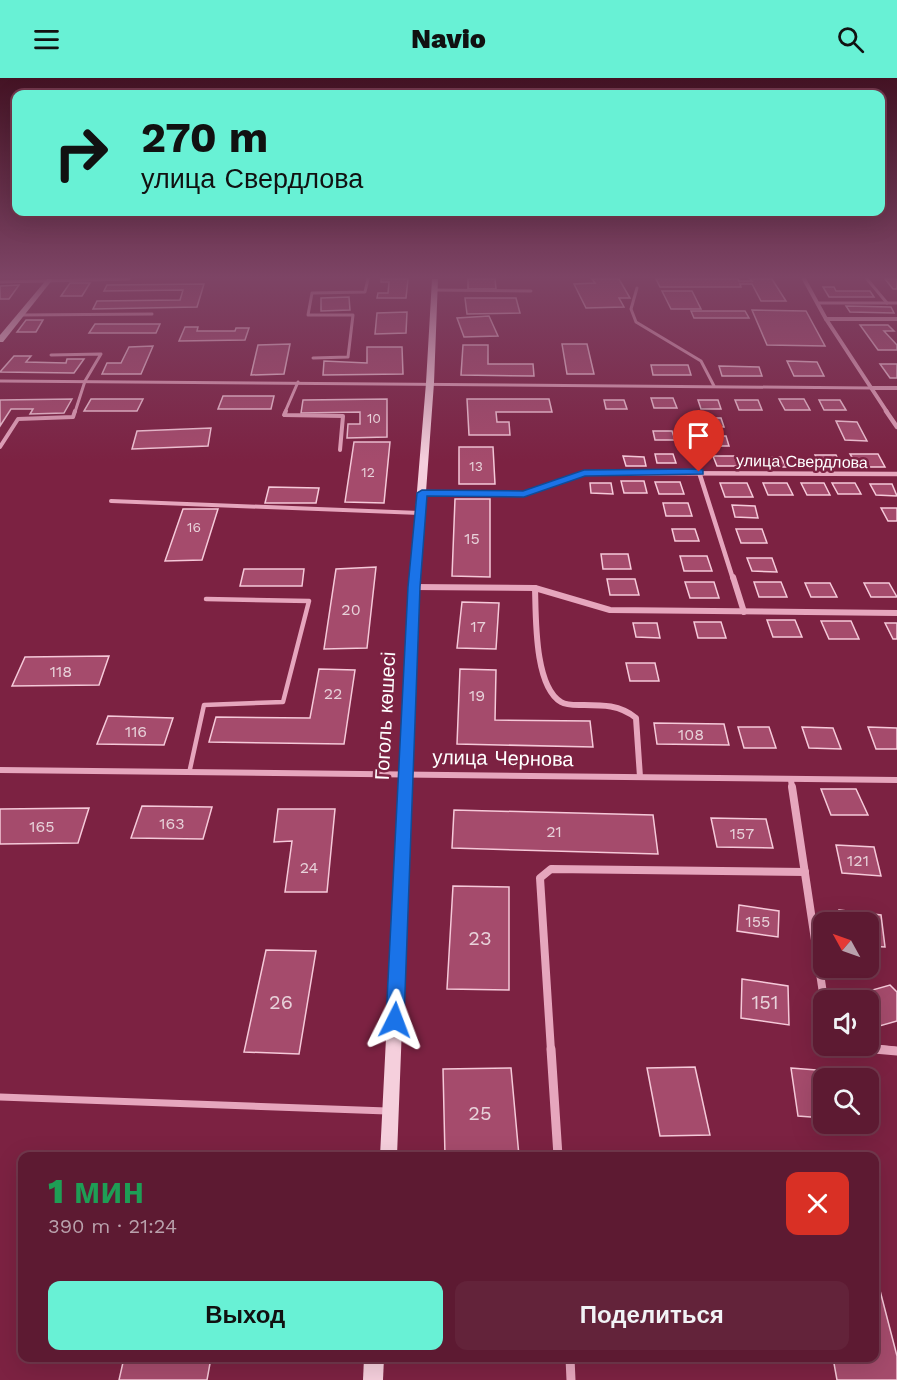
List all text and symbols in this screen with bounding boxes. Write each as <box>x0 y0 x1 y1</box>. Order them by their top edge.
icon: menu <box>30 23 63 56</box>
text: Navio <box>411 23 486 55</box>
icon: search <box>834 23 867 56</box>
text: 270 m <box>141 113 268 162</box>
icon: right <box>42 114 120 192</box>
text: улица Свердлова <box>141 163 363 195</box>
house number: 10 <box>367 410 381 426</box>
pin <box>673 410 724 472</box>
icon: arrive <box>682 419 715 452</box>
street label: улица Свердлова <box>736 451 868 472</box>
house number: 13 <box>469 458 483 474</box>
house number: 12 <box>361 464 375 480</box>
house number: 16 <box>187 519 201 535</box>
house number: 15 <box>464 529 480 548</box>
house number: 20 <box>341 600 361 619</box>
house number: 17 <box>470 617 486 636</box>
street label: Гоголь көшесі <box>370 651 400 781</box>
house number: 118 <box>50 662 72 681</box>
house number: 22 <box>324 684 342 703</box>
house number: 19 <box>469 686 485 705</box>
house number: 116 <box>125 722 147 741</box>
house number: 108 <box>678 725 704 744</box>
street label: улица Чернова <box>432 745 575 771</box>
house number: 163 <box>159 814 185 833</box>
house number: 165 <box>29 817 55 836</box>
house number: 21 <box>546 822 562 841</box>
house number: 157 <box>730 824 754 843</box>
house number: 121 <box>847 851 869 870</box>
house number: 24 <box>300 858 319 877</box>
house number: 155 <box>746 912 770 931</box>
north arrow <box>813 912 879 978</box>
map controls <box>813 912 879 1134</box>
house number: 23 <box>468 926 492 950</box>
position arrow <box>363 988 427 1052</box>
house number: 26 <box>269 990 293 1014</box>
house number: 151 <box>751 990 779 1014</box>
button: sound <box>813 990 879 1056</box>
button: search <box>813 1068 879 1134</box>
house number: 25 <box>468 1101 492 1125</box>
text: 1 мин <box>48 1170 144 1212</box>
button: close <box>786 1172 849 1235</box>
text: 390 m · 21:24 <box>48 1214 177 1238</box>
button: Выход <box>48 1281 443 1350</box>
button: Поделиться <box>455 1281 849 1350</box>

